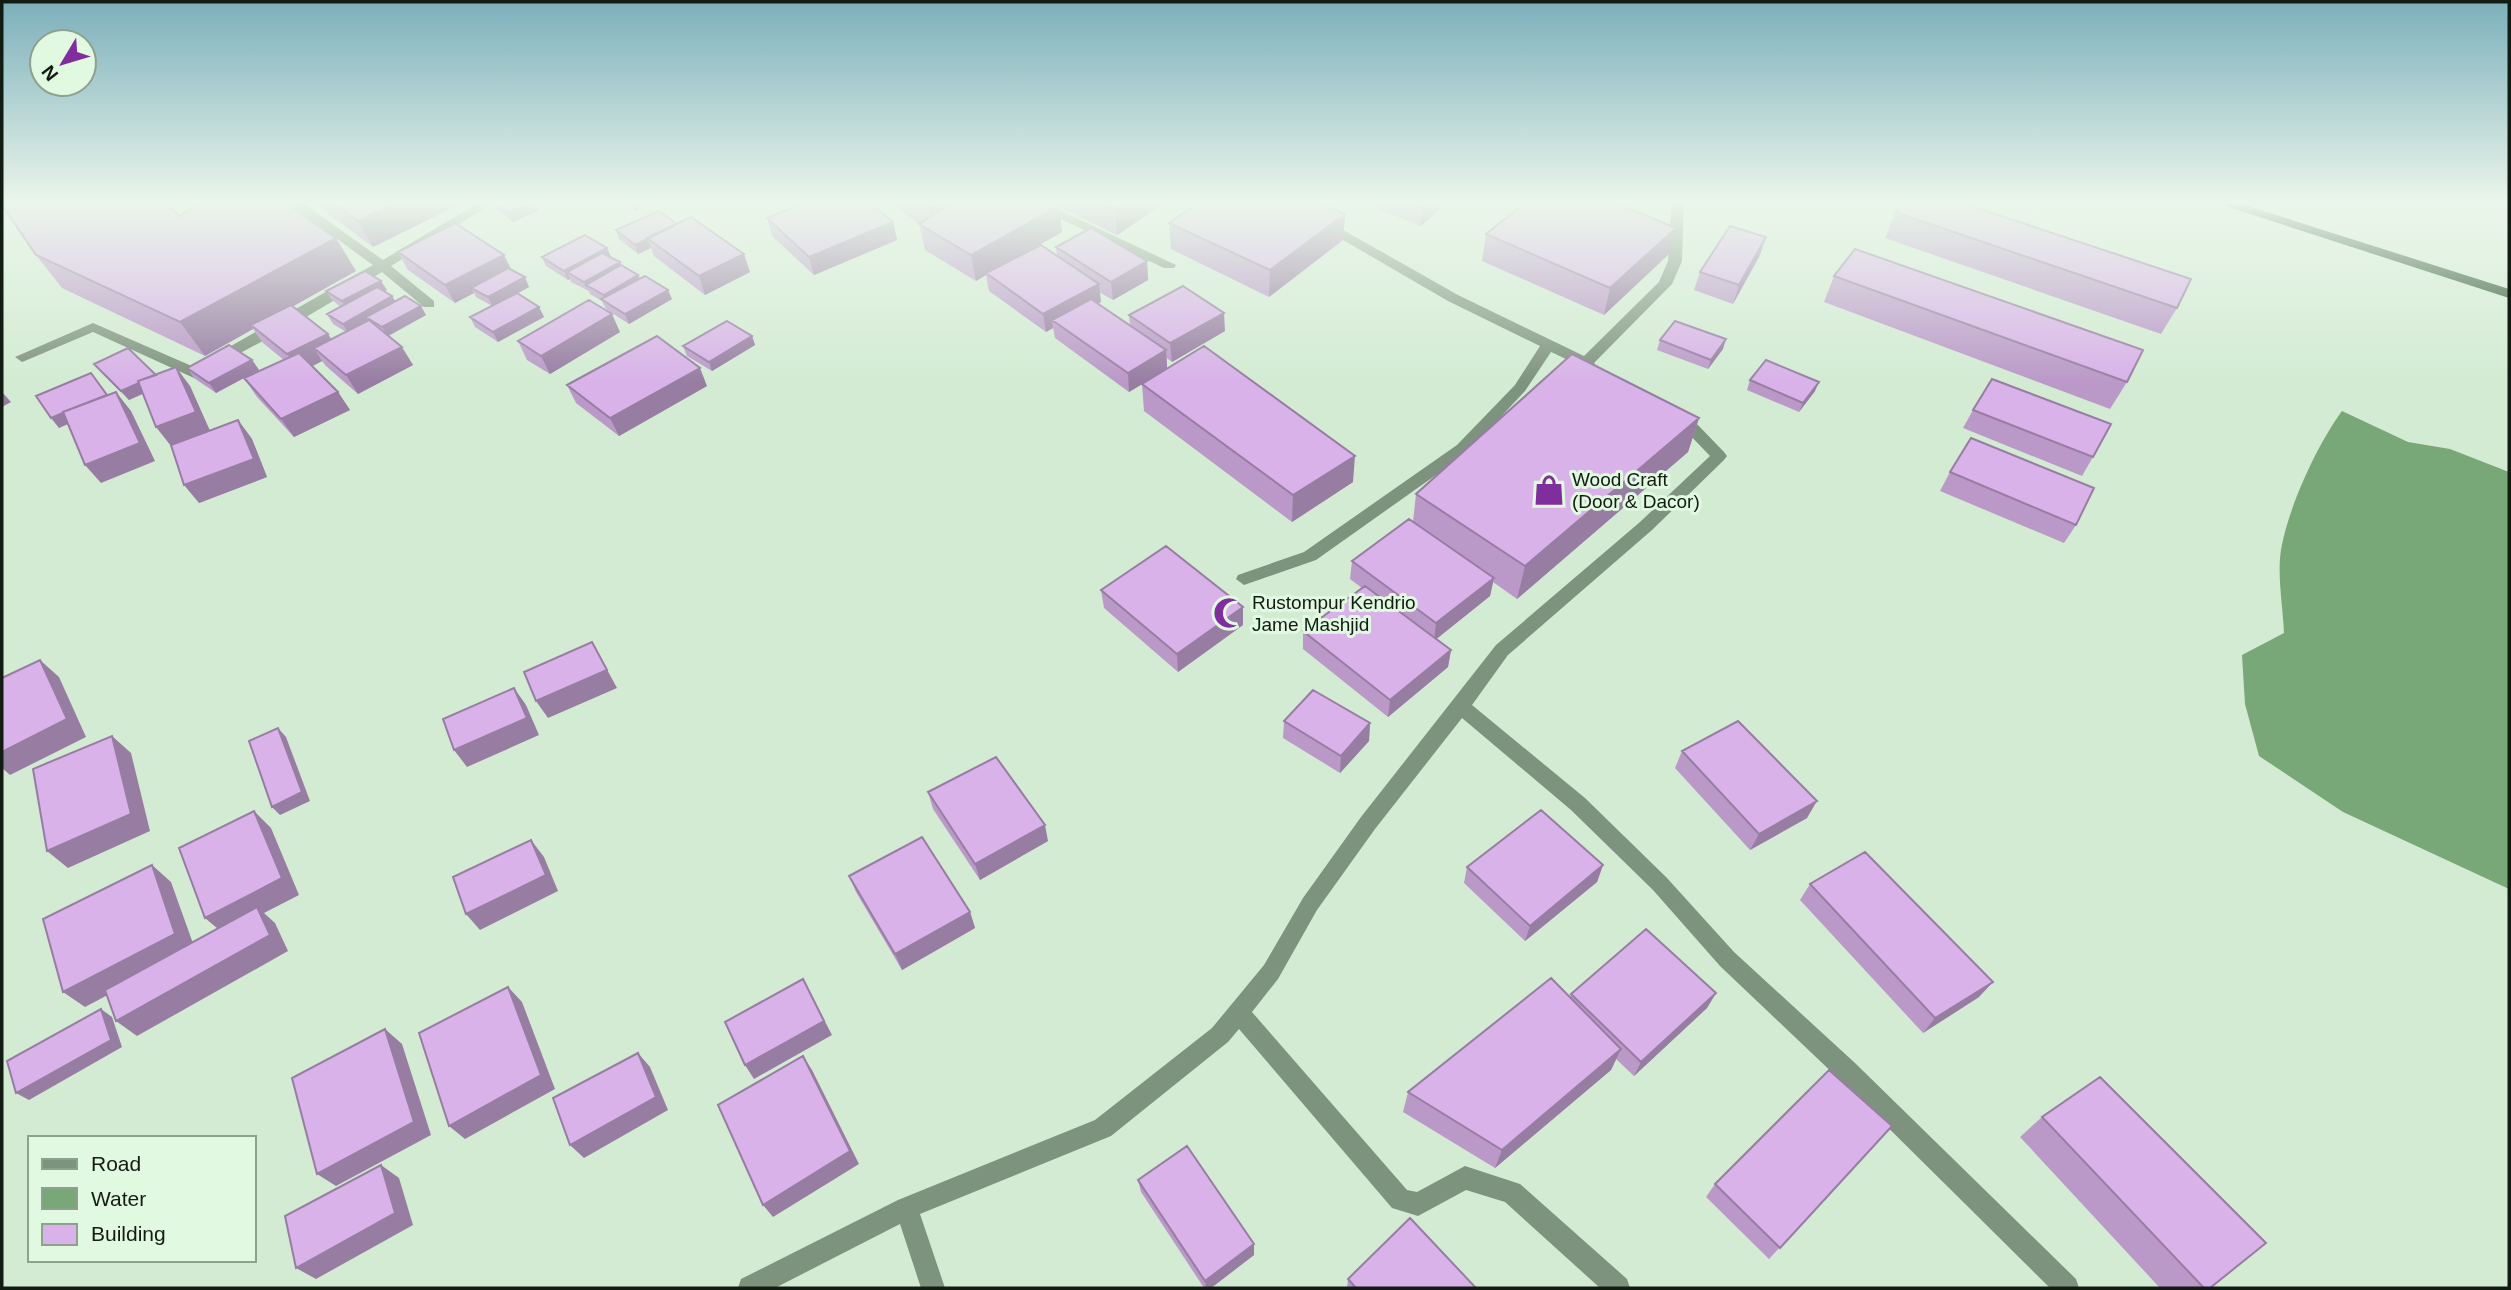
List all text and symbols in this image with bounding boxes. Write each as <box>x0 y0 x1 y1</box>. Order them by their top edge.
north arrow <box>28 28 98 98</box>
text: N <box>37 61 62 85</box>
place label: Wood Craft (Door & Dacor) <box>1572 469 1700 512</box>
shop icon: Wood Craft (Door & Dacor) <box>1532 473 1566 507</box>
place label: Rustompur Kendrio Jame Mashjid <box>1252 592 1416 635</box>
mosque icon: Rustompur Kendrio Jame Mashjid <box>1212 596 1246 630</box>
legend <box>28 1136 256 1262</box>
text: Road <box>91 1152 141 1175</box>
text: Water <box>91 1187 146 1210</box>
text: Building <box>91 1222 166 1245</box>

